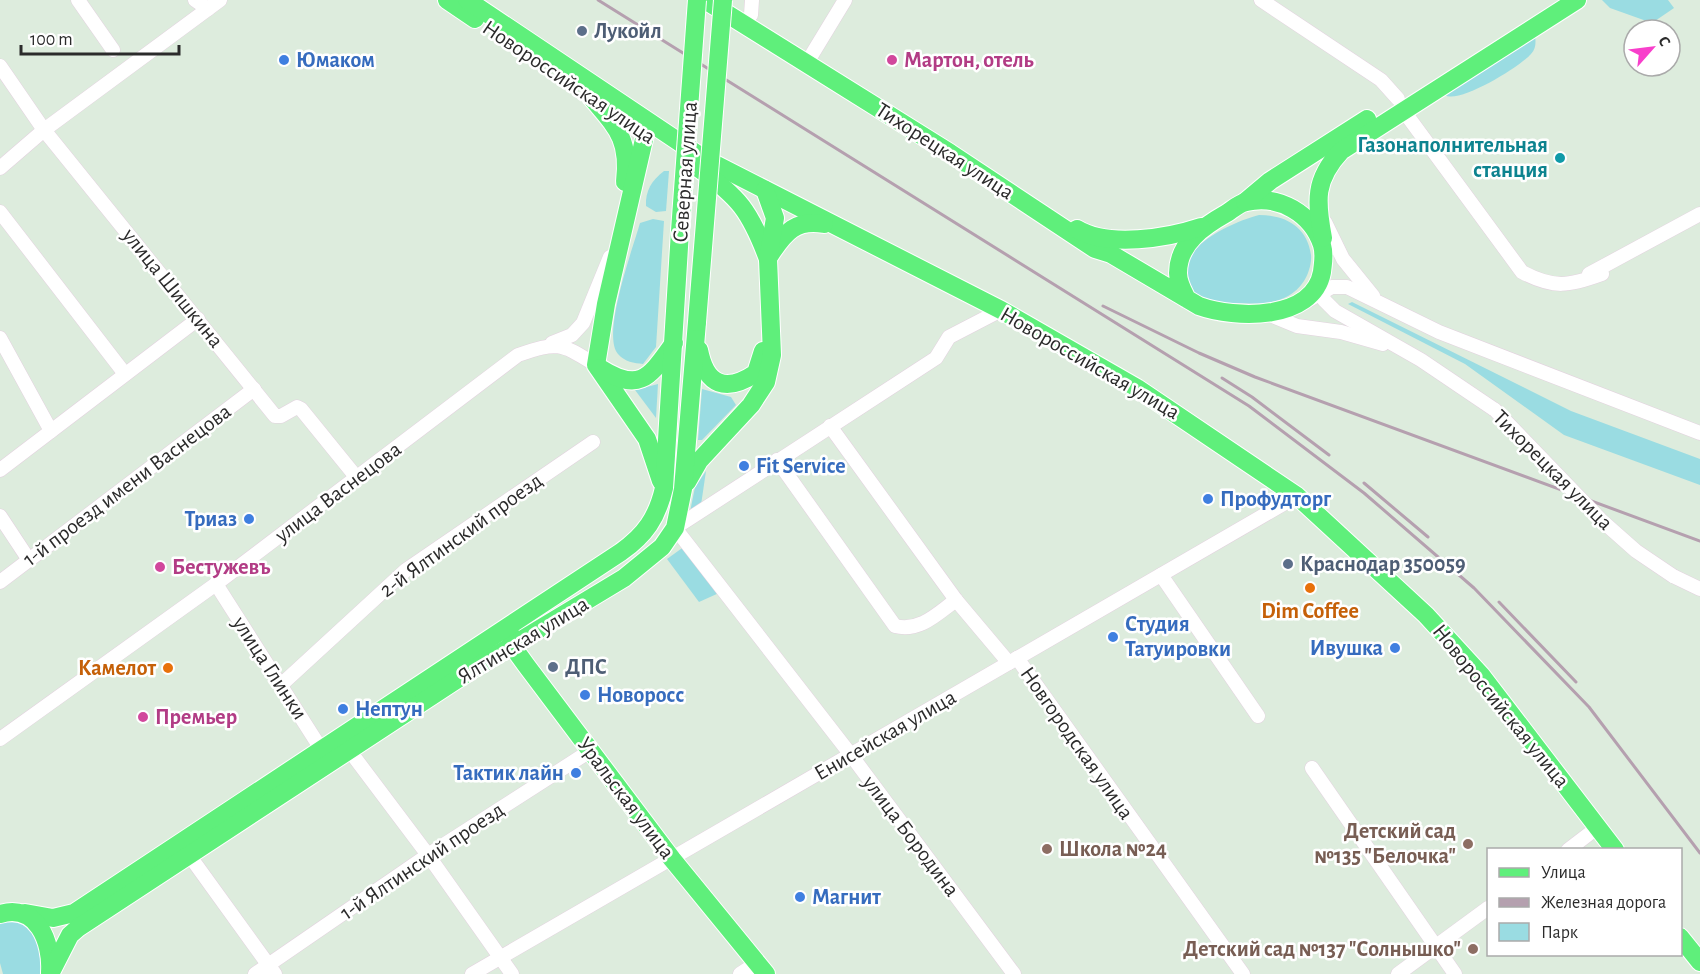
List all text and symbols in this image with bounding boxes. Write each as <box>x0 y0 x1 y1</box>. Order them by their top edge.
street label: Новороссийская улица <box>479 16 659 148</box>
scale bar <box>21 18 178 56</box>
north arrow <box>1622 18 1682 78</box>
place label: Лукойл <box>594 20 662 43</box>
marker: Лукойл <box>575 24 589 38</box>
text: 100 m <box>30 31 73 49</box>
text: С <box>1655 34 1674 49</box>
place label: Юмаком <box>296 49 375 71</box>
place label: Мартон, отель <box>904 49 1035 71</box>
marker: Юмаком <box>277 53 291 67</box>
marker: Мартон, отель <box>885 53 899 67</box>
street label: Тихорецкая улица <box>872 98 1018 204</box>
street label: Северная улица <box>669 101 701 243</box>
place label: Газонаполнительная станция <box>1357 134 1548 181</box>
marker: Газонаполнительная станция <box>1553 151 1567 165</box>
street label: улица Шишкина <box>118 223 228 352</box>
street label: Новороссийская улица <box>996 303 1184 423</box>
street label: 1-й проезд имени Васнецова <box>19 400 235 570</box>
street label: Тихорецкая улица <box>1489 406 1617 534</box>
street label: улица Васнецова <box>270 438 405 547</box>
place label: Fit Service <box>756 455 846 477</box>
marker: Fit Service <box>737 459 751 473</box>
street label: 2-й Ялтинский проезд <box>376 469 546 601</box>
place label: Профудторг <box>1220 488 1332 511</box>
marker: Профудторг <box>1201 492 1215 506</box>
place label: Триаз <box>185 508 237 530</box>
marker: Триаз <box>242 512 256 526</box>
place label: Краснодар 350059 <box>1300 553 1466 575</box>
place label: Бестужевъ <box>172 556 270 579</box>
marker: Краснодар 350059 <box>1281 557 1295 571</box>
marker: Бестужевъ <box>153 560 167 574</box>
marker: Dim Coffee <box>1303 581 1317 595</box>
street label: Ялтинская улица <box>454 592 592 688</box>
place label: Dim Coffee <box>1261 600 1359 622</box>
street label: улица Глинки <box>228 612 311 723</box>
place label: Студия Татуировки <box>1125 613 1231 661</box>
street label: Новороссийская улица <box>1428 620 1574 792</box>
marker: Студия Татуировки <box>1106 630 1120 644</box>
place label: Ивушка <box>1310 637 1383 660</box>
marker: Ивушка <box>1388 641 1402 655</box>
place label: ДПС <box>565 656 607 678</box>
place label: Камелот <box>78 657 156 679</box>
marker: ДПС <box>546 660 560 674</box>
marker: Камелот <box>161 661 175 675</box>
street label: Новгородская улица <box>1016 663 1138 823</box>
place label: Новоросс <box>597 684 684 706</box>
street label: Енисейская улица <box>810 686 960 784</box>
marker: Новоросс <box>578 688 592 702</box>
place label: Нептун <box>355 698 423 721</box>
marker: Нептун <box>336 702 350 716</box>
place label: Премьер <box>155 706 237 728</box>
marker: Премьер <box>136 710 150 724</box>
street label: Уральская улица <box>573 733 679 863</box>
place label: Тактик лайн <box>453 762 564 784</box>
marker: Тактик лайн <box>569 766 583 780</box>
street label: улица Бородина <box>858 771 963 901</box>
street label: 1-й Ялтинский проезд <box>336 798 508 924</box>
place label: Детский сад №135 "Белочка" <box>1314 820 1456 867</box>
marker: Детский сад №135 "Белочка" <box>1461 837 1475 851</box>
place label: Школа №24 <box>1059 838 1167 860</box>
marker: Школа №24 <box>1040 842 1054 856</box>
legend <box>1487 848 1682 956</box>
text: Улица <box>1541 864 1586 882</box>
place label: Магнит <box>812 886 881 908</box>
marker: Магнит <box>793 890 807 904</box>
text: Железная дорога <box>1541 894 1666 912</box>
text: Парк <box>1541 924 1579 942</box>
place label: Детский сад №137 "Солнышко" <box>1183 938 1461 960</box>
marker: Детский сад №137 "Солнышко" <box>1466 942 1480 956</box>

